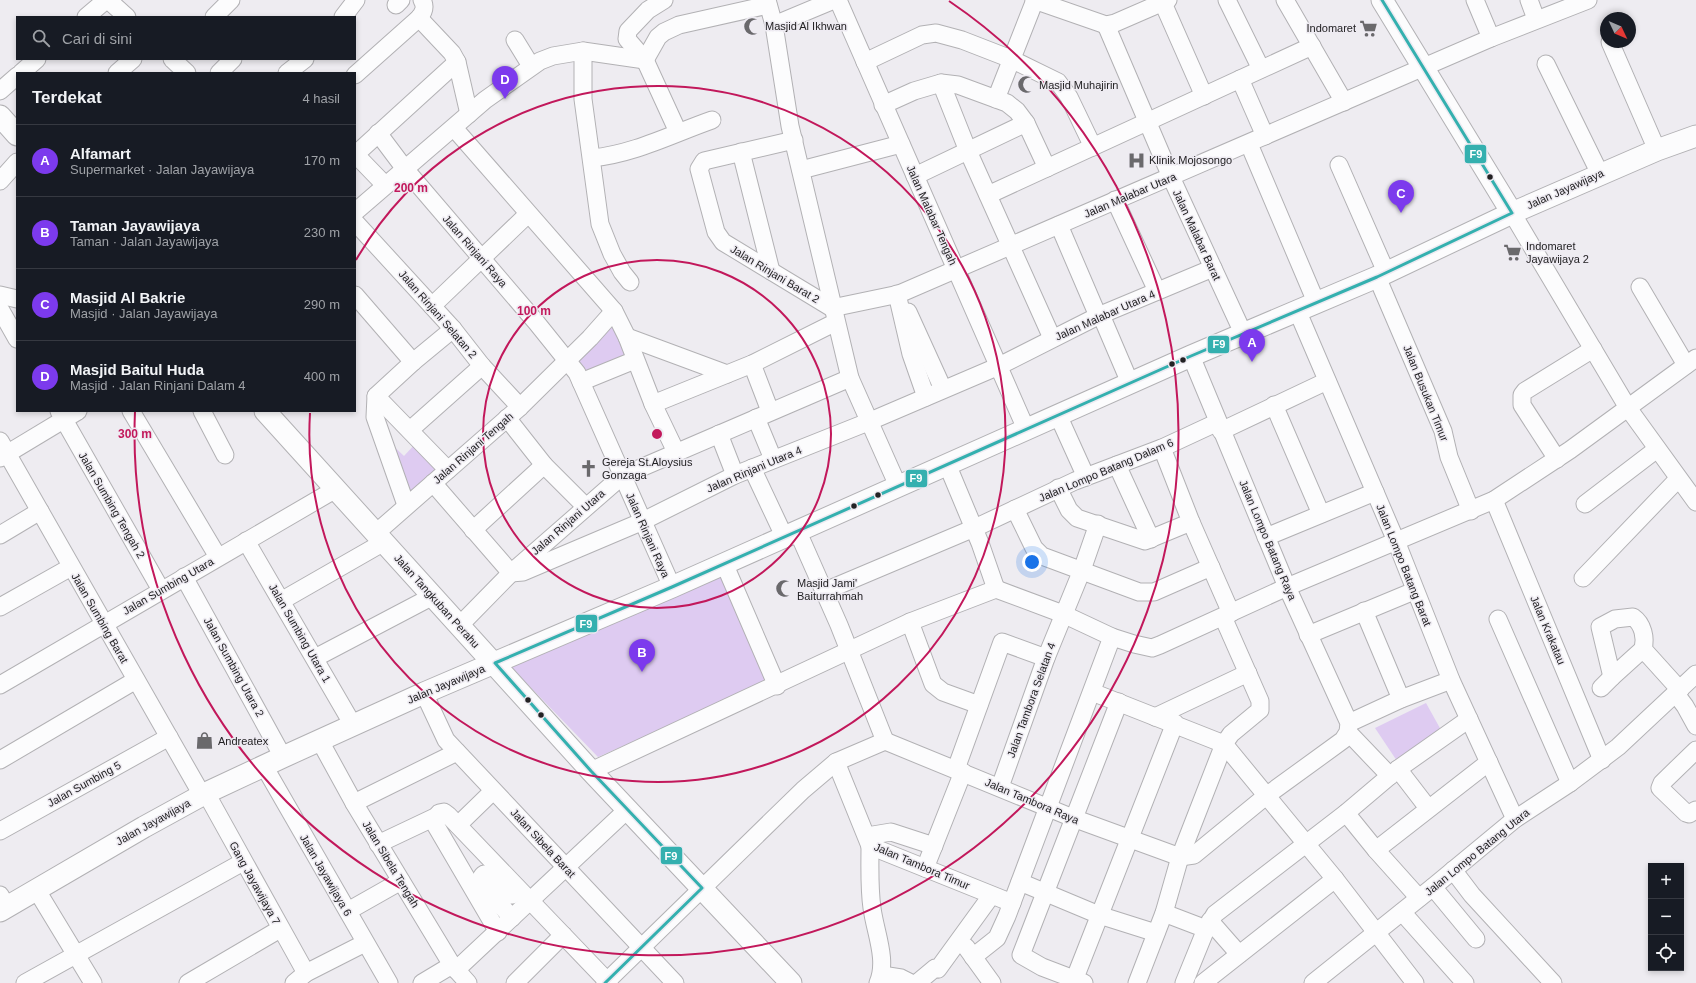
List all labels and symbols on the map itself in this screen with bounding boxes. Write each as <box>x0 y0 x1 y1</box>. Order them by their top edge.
north arrow <box>1600 12 1636 48</box>
mosque icon: Masjid Al Ikhwan <box>742 16 762 36</box>
supermarket icon: Indomaret <box>1359 18 1379 38</box>
place label: Masjid Al Ikhwan <box>765 20 847 32</box>
place label: Indomaret <box>1306 22 1356 34</box>
pin: D <box>492 66 518 99</box>
mosque icon: Masjid Muhajirin <box>1016 75 1036 95</box>
place label: Masjid Muhajirin <box>1039 79 1118 91</box>
line badge: F9 <box>1464 144 1487 164</box>
text: F9 <box>1470 148 1482 160</box>
hospital icon: Klinik Mojosongo <box>1126 150 1146 170</box>
place label: Klinik Mojosongo <box>1149 154 1232 166</box>
street label: Jalan Malabar Tengah <box>905 163 959 267</box>
street label: Jalan Jayawijaya <box>1525 166 1606 211</box>
street label: Jalan Malabar Utara <box>1082 170 1179 220</box>
unlabelled marker <box>1485 172 1495 182</box>
pin: C <box>1388 180 1414 213</box>
text: 200 m <box>394 181 428 195</box>
street label: Jalan Malabar Barat <box>1171 188 1223 282</box>
street label: Jalan Rinjani Raya <box>440 212 510 290</box>
place label: Indomaret Jayawijaya 2 <box>1526 240 1589 265</box>
supermarket icon: Indomaret Jayawijaya 2 <box>1503 242 1523 262</box>
street label: Jalan Rinjani Barat 2 <box>728 243 822 305</box>
street label: Jalan Rinjani Selatan 2 <box>397 268 479 360</box>
street label: Jalan Malabar Utara 4 <box>1053 288 1157 342</box>
text: 100 m <box>517 304 551 318</box>
pin: A <box>1239 329 1265 362</box>
line badge: F9 <box>1207 335 1230 354</box>
text: F9 <box>1213 338 1225 350</box>
street label: Jalan Busukan Timur <box>1401 343 1451 443</box>
unlabelled marker <box>1178 355 1188 365</box>
unlabelled marker <box>1167 359 1177 369</box>
street label: Jalan Rinjani Tengah <box>431 410 515 486</box>
text: 300 m <box>118 427 152 441</box>
centre of rings <box>650 427 664 441</box>
street label: Jalan Lompo Batang Dalam 6 <box>1037 436 1175 504</box>
street label: Jalan Rinjani Utara 4 <box>705 444 803 494</box>
street label: Jalan Sumbing Tengah 2 <box>77 450 147 560</box>
place label: Gereja St.Aloysius Gonzaga <box>602 456 693 481</box>
church icon: Gereja St.Aloysius Gonzaga <box>579 458 599 478</box>
line badge: F9 <box>905 469 928 488</box>
text: F9 <box>910 472 922 484</box>
street label: Jalan Lompo Batang Raya <box>1237 478 1299 603</box>
street label: Jalan Rinjani Utara <box>529 486 608 557</box>
unlabelled marker <box>873 490 883 500</box>
street label: Jalan Rinjani Raya <box>624 491 672 580</box>
unlabelled marker <box>849 501 859 511</box>
street label: Jalan Lompo Batang Barat <box>1374 502 1434 628</box>
street label: Jalan Tangkuban Perahu <box>392 552 482 650</box>
your location <box>1022 552 1042 572</box>
street label: Jalan Sumbing Utara <box>121 555 216 617</box>
street label: Jalan Sumbing Barat <box>69 571 131 665</box>
place label: Masjid Jami' Baiturrahmah <box>797 577 863 602</box>
mosque icon: Masjid Jami' Baiturrahmah <box>774 579 794 599</box>
street label: Jalan Sumbing Utara 1 <box>267 582 333 684</box>
street label: Jalan Krakatau <box>1528 594 1568 666</box>
line badge: F9 <box>575 614 598 633</box>
street label: Jalan Sumbing Utara 2 <box>202 615 266 719</box>
text: F9 <box>580 618 592 630</box>
pin: B <box>629 639 655 672</box>
street label: Jalan Tambora Selatan 4 <box>1005 641 1057 759</box>
street label: Jalan Jayawijaya <box>405 662 487 706</box>
unlabelled marker <box>523 695 533 705</box>
unlabelled marker <box>536 710 546 720</box>
shop icon: Andreatex <box>195 731 215 751</box>
place label: Andreatex <box>218 735 269 747</box>
street label: Jalan Sumbing 5 <box>45 759 123 809</box>
street label: Jalan Tambora Raya <box>983 776 1081 827</box>
street label: Jalan Jayawijaya <box>114 796 193 847</box>
street label: Jalan Sibela Barat <box>508 806 578 880</box>
street label: Jalan Lompo Batang Utara <box>1422 806 1532 898</box>
street label: Jalan Sibela Tengah <box>360 819 422 909</box>
street label: Jalan Jayawijaya 6 <box>298 832 354 918</box>
street label: Gang Jayawijaya 7 <box>227 839 283 927</box>
street label: Jalan Tambora Timur <box>872 840 972 892</box>
line badge: F9 <box>660 846 683 865</box>
text: F9 <box>665 850 677 862</box>

